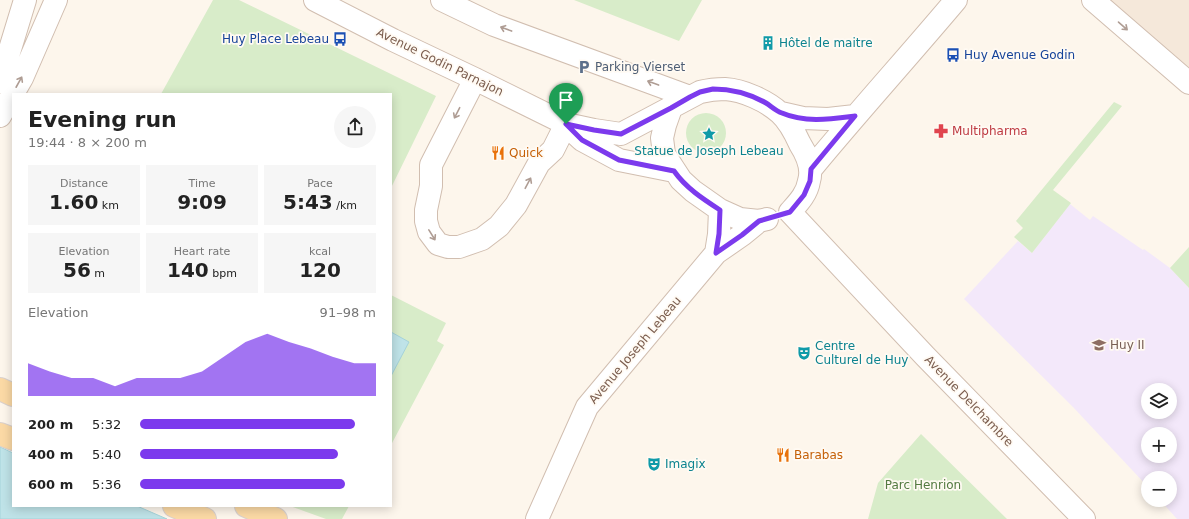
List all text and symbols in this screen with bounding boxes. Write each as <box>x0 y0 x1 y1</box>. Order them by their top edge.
one-way arrow <box>1117 21 1128 30</box>
street label: Avenue Godin Parnajon <box>374 25 506 99</box>
one-way arrow <box>500 25 512 33</box>
bus stop icon: Huy Place Lebeau <box>332 31 348 47</box>
place label: Huy Place Lebeau <box>222 32 329 46</box>
building icon: Hôtel de maitre <box>760 35 776 51</box>
place label: Hôtel de maitre <box>779 36 873 50</box>
bus stop icon: Huy Avenue Godin <box>945 47 961 63</box>
place label: Huy Avenue Godin <box>964 48 1075 62</box>
parking icon: Parking Vierset <box>576 59 592 75</box>
place label: Parking Vierset <box>595 60 686 74</box>
one-way arrow <box>16 76 24 88</box>
one-way arrow <box>648 79 660 87</box>
pin <box>549 83 583 124</box>
icon: arrive <box>555 89 577 111</box>
button: share <box>334 106 376 148</box>
text: Evening run <box>28 107 177 132</box>
one-way arrow <box>453 107 461 119</box>
pharmacy icon: Multipharma <box>933 123 949 139</box>
place label: Multipharma <box>952 124 1028 138</box>
place icon: Statue de Joseph Lebeau <box>701 126 717 142</box>
text: 19:44 · 8 × 200 m <box>28 135 147 150</box>
place label: Statue de Joseph Lebeau <box>634 144 784 158</box>
restaurant icon: Quick <box>490 145 506 161</box>
place label: Quick <box>509 146 543 160</box>
text: Distance <box>60 177 108 190</box>
text: Time <box>189 177 215 190</box>
text: Pace <box>307 177 333 190</box>
one-way arrow <box>524 178 532 190</box>
text: 1.60 <box>49 190 98 214</box>
text: 9:09 <box>177 190 227 214</box>
text: 5:43 <box>283 190 333 214</box>
text: km <box>98 199 119 212</box>
text: /km <box>333 199 357 212</box>
one-way arrow <box>428 229 436 241</box>
text: Elevation <box>58 245 110 258</box>
text: Heart rate <box>174 245 230 258</box>
text: kcal <box>309 245 331 258</box>
text: 56 <box>63 258 91 282</box>
text: 140 <box>167 258 209 282</box>
text: 120 <box>299 258 341 282</box>
text: m <box>91 267 105 280</box>
text: bpm <box>209 267 237 280</box>
street label: Avenue Joseph Lebeau <box>586 293 684 407</box>
text: Elevation <box>28 305 88 320</box>
text: 91–98 m <box>320 305 376 320</box>
school or university icon: Huy II <box>1091 337 1107 353</box>
place label: Huy II <box>1110 338 1145 352</box>
place label: Centre Culturel de Huy <box>815 339 908 367</box>
theatre icon: Centre Culturel de Huy <box>796 345 812 361</box>
street label: Avenue Delchambre <box>922 353 1016 449</box>
map controls <box>1141 383 1177 507</box>
button: layers <box>1141 383 1177 419</box>
text: 200 m <box>28 417 73 432</box>
text: 5:32 <box>92 417 121 432</box>
button: + <box>1141 427 1177 463</box>
text: 400 m <box>28 447 73 462</box>
text: 5:40 <box>92 447 121 462</box>
restaurant icon: Barabas <box>775 447 791 463</box>
place label: Barabas <box>794 448 843 462</box>
theatre icon: Imagix <box>646 456 662 472</box>
place label: Imagix <box>665 457 706 471</box>
button: − <box>1141 471 1177 507</box>
text: 600 m <box>28 477 73 492</box>
text: 5:36 <box>92 477 121 492</box>
park label: Parc Henrion <box>885 478 961 492</box>

